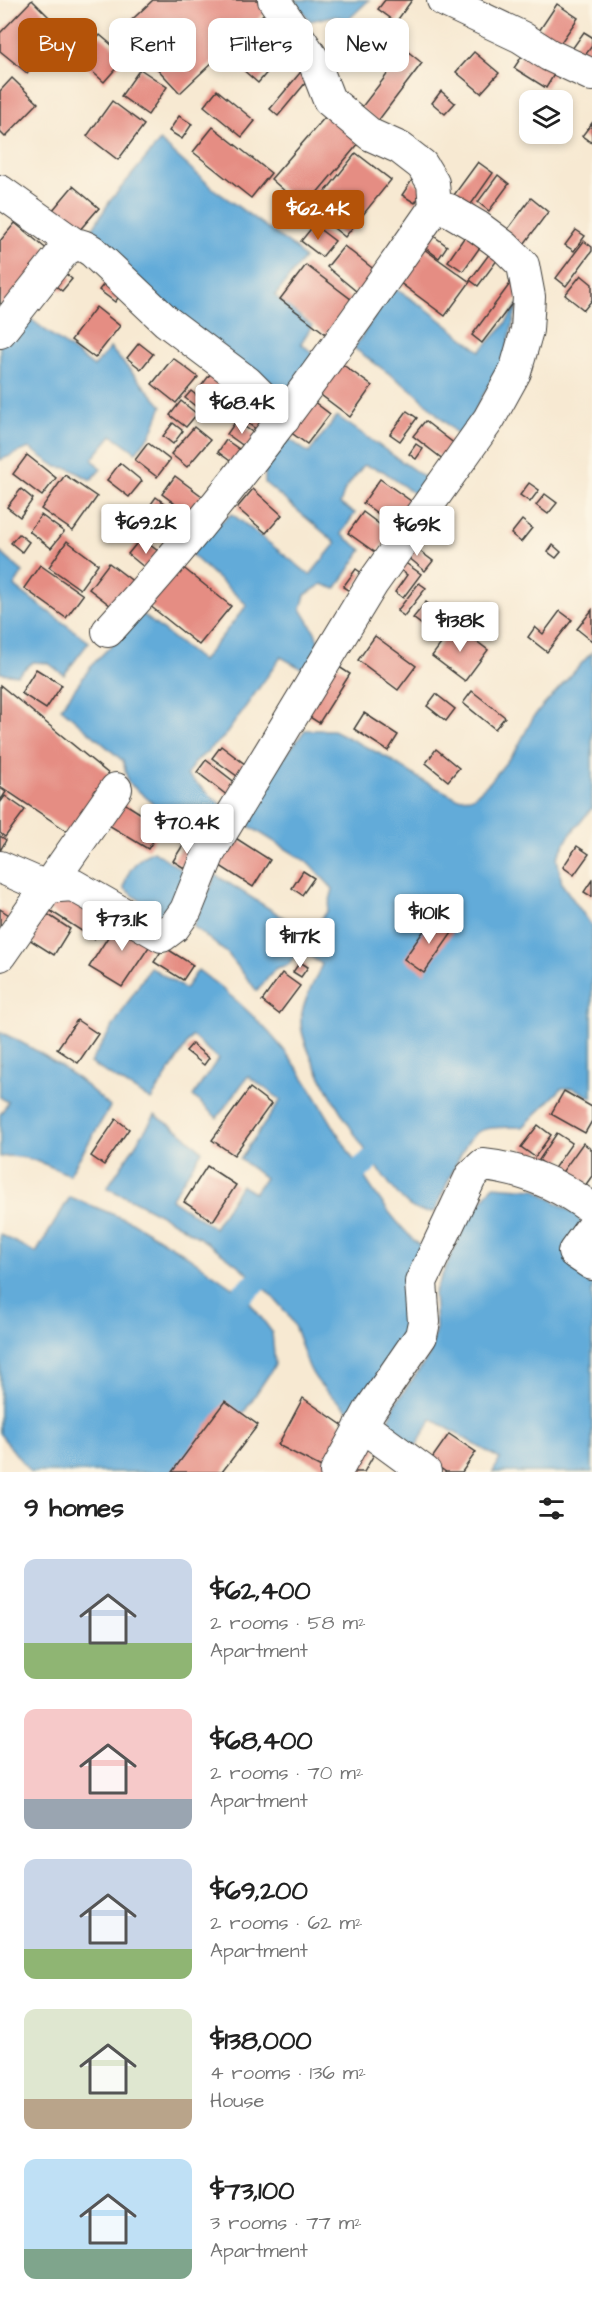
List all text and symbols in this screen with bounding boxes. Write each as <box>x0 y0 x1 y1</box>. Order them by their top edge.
chip: Buy <box>18 18 97 72</box>
chip: Rent <box>109 18 196 72</box>
chip: Filters <box>208 18 313 72</box>
chip: New <box>325 18 409 72</box>
map controls <box>519 90 573 144</box>
button: layers <box>519 90 573 144</box>
pin: $62.4K <box>269 190 367 241</box>
text: $62.4K <box>286 195 350 223</box>
pin: $68.4K <box>193 384 291 435</box>
text: $68.4K <box>209 389 275 417</box>
pin: $69.2K <box>97 504 195 555</box>
pin: $69K <box>381 506 453 557</box>
text: $69.2K <box>115 509 177 537</box>
text: $69K <box>393 511 441 539</box>
pin: $138K <box>418 602 502 653</box>
text: $138K <box>436 607 484 635</box>
pin: $70.4K <box>138 804 236 855</box>
text: $70.4K <box>155 809 219 837</box>
pin: $101K <box>387 894 471 945</box>
text: $101K <box>409 899 449 927</box>
pin: $73.1K <box>73 901 171 952</box>
text: $73.1K <box>96 906 148 934</box>
pin: $117K <box>258 918 342 969</box>
text: $117K <box>280 923 320 951</box>
text: 9 homes <box>24 1490 124 1526</box>
icon: filters <box>535 1492 568 1525</box>
text: $62,400 <box>210 1573 311 1609</box>
icon: home <box>72 1583 144 1655</box>
text: 2 rooms · 58 m² <box>210 1609 366 1637</box>
text: Apartment <box>210 1637 308 1665</box>
text: $68,400 <box>210 1723 313 1759</box>
icon: home <box>72 1733 144 1805</box>
text: 2 rooms · 70 m² <box>210 1759 363 1787</box>
text: Apartment <box>210 1787 308 1815</box>
text: $69,200 <box>210 1873 308 1909</box>
icon: home <box>72 1883 144 1955</box>
text: 2 rooms · 62 m² <box>210 1909 362 1937</box>
text: Apartment <box>210 1937 308 1965</box>
text: $138,000 <box>210 2023 312 2059</box>
icon: home <box>72 2033 144 2105</box>
text: 4 rooms · 136 m² <box>210 2059 366 2087</box>
text: House <box>210 2087 264 2115</box>
text: $73,100 <box>210 2173 294 2209</box>
icon: home <box>72 2183 144 2255</box>
text: 3 rooms · 77 m² <box>210 2209 362 2237</box>
text: Apartment <box>210 2237 308 2265</box>

